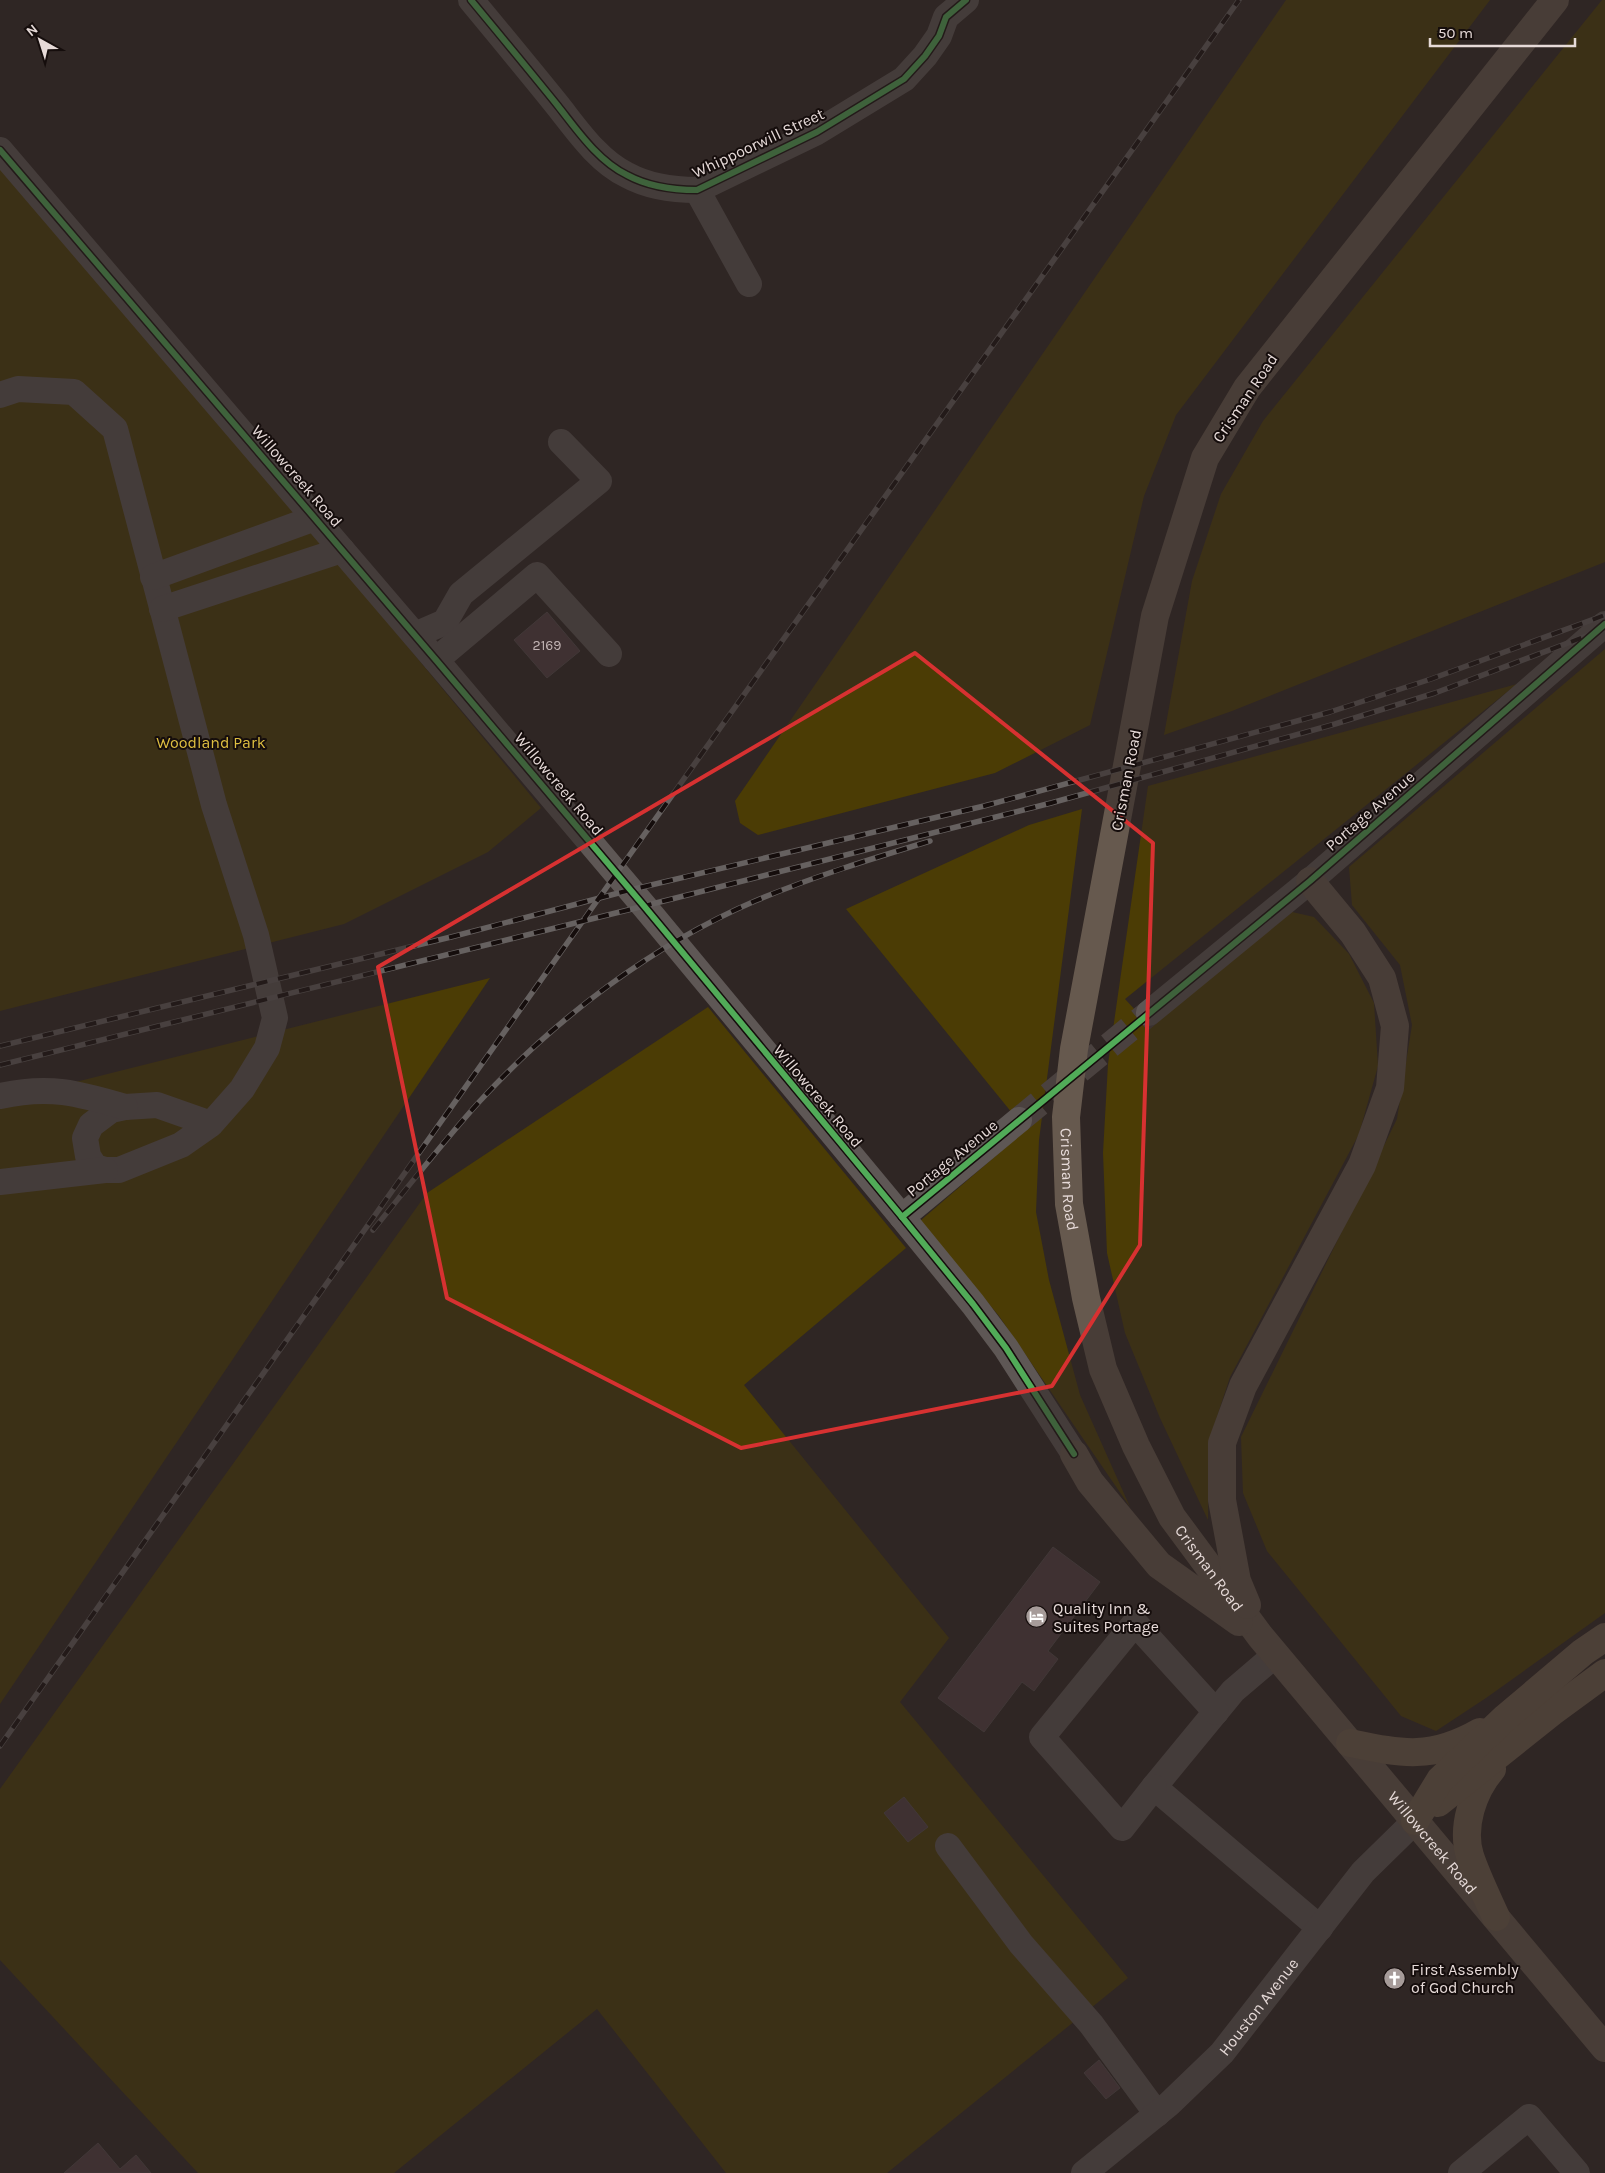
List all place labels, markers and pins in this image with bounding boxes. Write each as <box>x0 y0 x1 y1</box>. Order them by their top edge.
place label: Quality Inn & Suites Portage <box>1053 1599 1159 1636</box>
hotel icon: Quality Inn & Suites Portage <box>1025 1605 1049 1629</box>
place label: First Assembly of God Church <box>1411 1960 1519 1997</box>
church icon: First Assembly of God Church <box>1383 1966 1407 1990</box>

